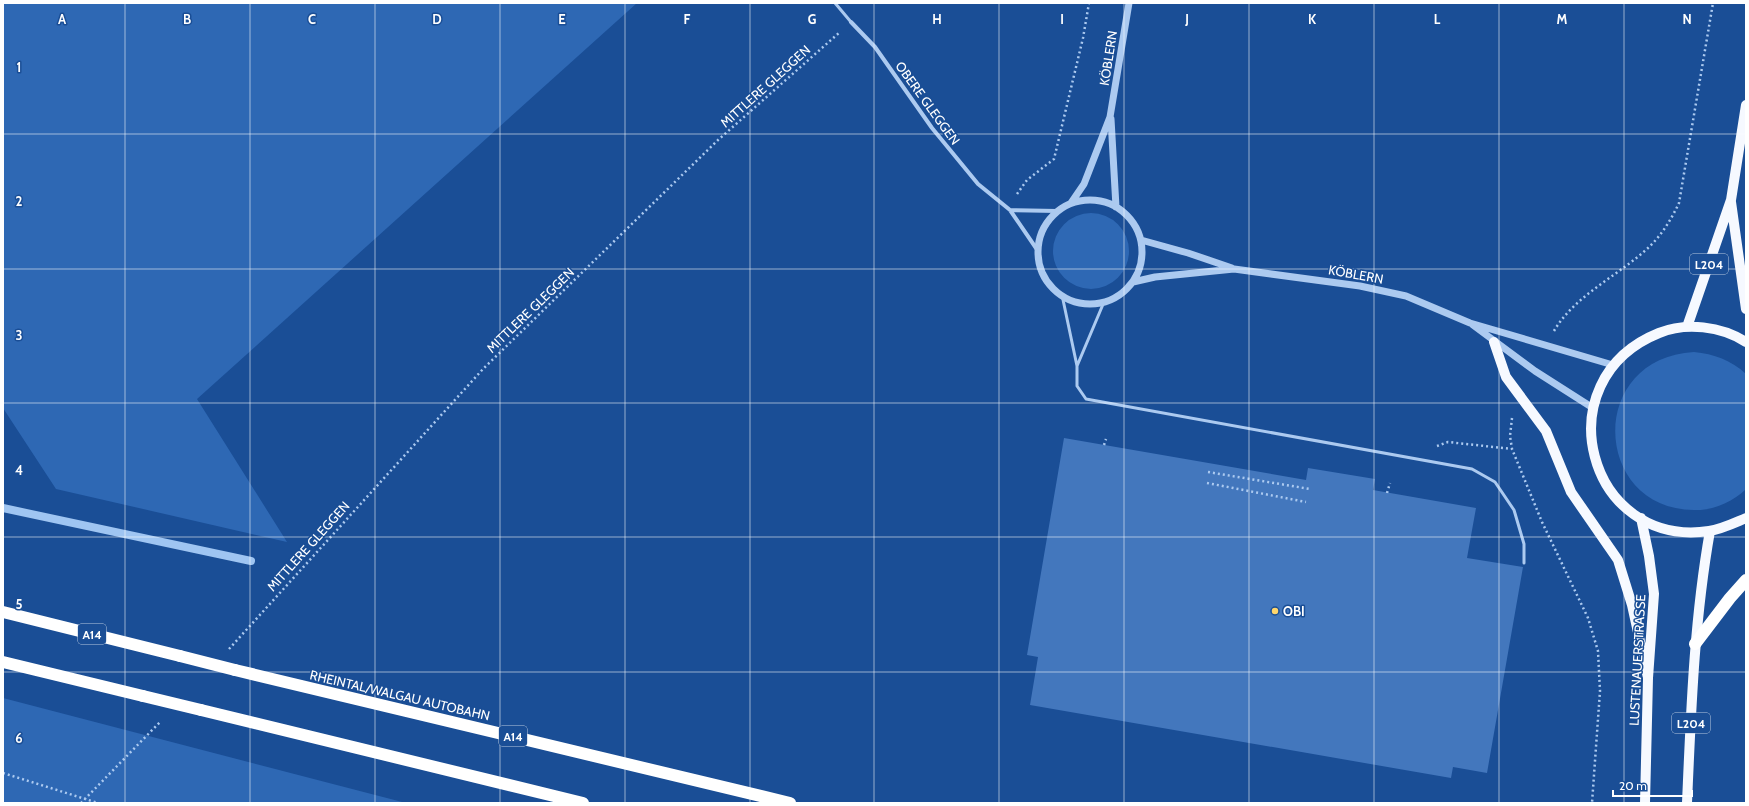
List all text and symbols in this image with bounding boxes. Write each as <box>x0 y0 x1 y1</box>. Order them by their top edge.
text: A <box>58 11 67 27</box>
text: B <box>183 11 191 27</box>
text: C <box>308 11 316 27</box>
text: D <box>432 11 442 27</box>
text: E <box>558 11 566 27</box>
text: F <box>684 11 691 27</box>
text: G <box>808 11 817 27</box>
text: H <box>932 11 942 27</box>
text: I <box>1060 11 1064 27</box>
text: J <box>1184 11 1189 27</box>
text: K <box>1308 11 1317 27</box>
text: L <box>1434 11 1441 27</box>
text: M <box>1557 11 1568 27</box>
text: N <box>1682 11 1692 27</box>
street label: KÖBLERN <box>1096 29 1120 87</box>
street label: MITTLERE GLEGGEN <box>717 41 813 131</box>
street label: OBERE GLEGGEN <box>892 58 964 148</box>
text: 1 <box>17 59 21 75</box>
text: 2 <box>16 193 23 209</box>
road number: L204 <box>1690 254 1728 274</box>
street label: KÖBLERN <box>1327 261 1385 287</box>
street label: MITTLERE GLEGGEN <box>483 264 577 356</box>
text: 3 <box>15 327 23 343</box>
text: 4 <box>15 462 23 478</box>
street label: MITTLERE GLEGGEN <box>263 498 353 594</box>
street label: LUSTENAUERSTRASSE <box>1626 594 1648 726</box>
text: 5 <box>16 596 23 612</box>
place label: OBI <box>1283 603 1305 619</box>
marker: OBI <box>1270 606 1280 616</box>
road number: A14 <box>78 624 106 644</box>
street label: RHEINTAL/WALGAU AUTOBAHN <box>308 666 492 724</box>
road number: L204 <box>1672 713 1710 733</box>
road number: A14 <box>499 726 527 746</box>
text: 6 <box>15 730 23 746</box>
scale bar <box>1613 772 1692 798</box>
text: 20 m <box>1619 778 1647 793</box>

